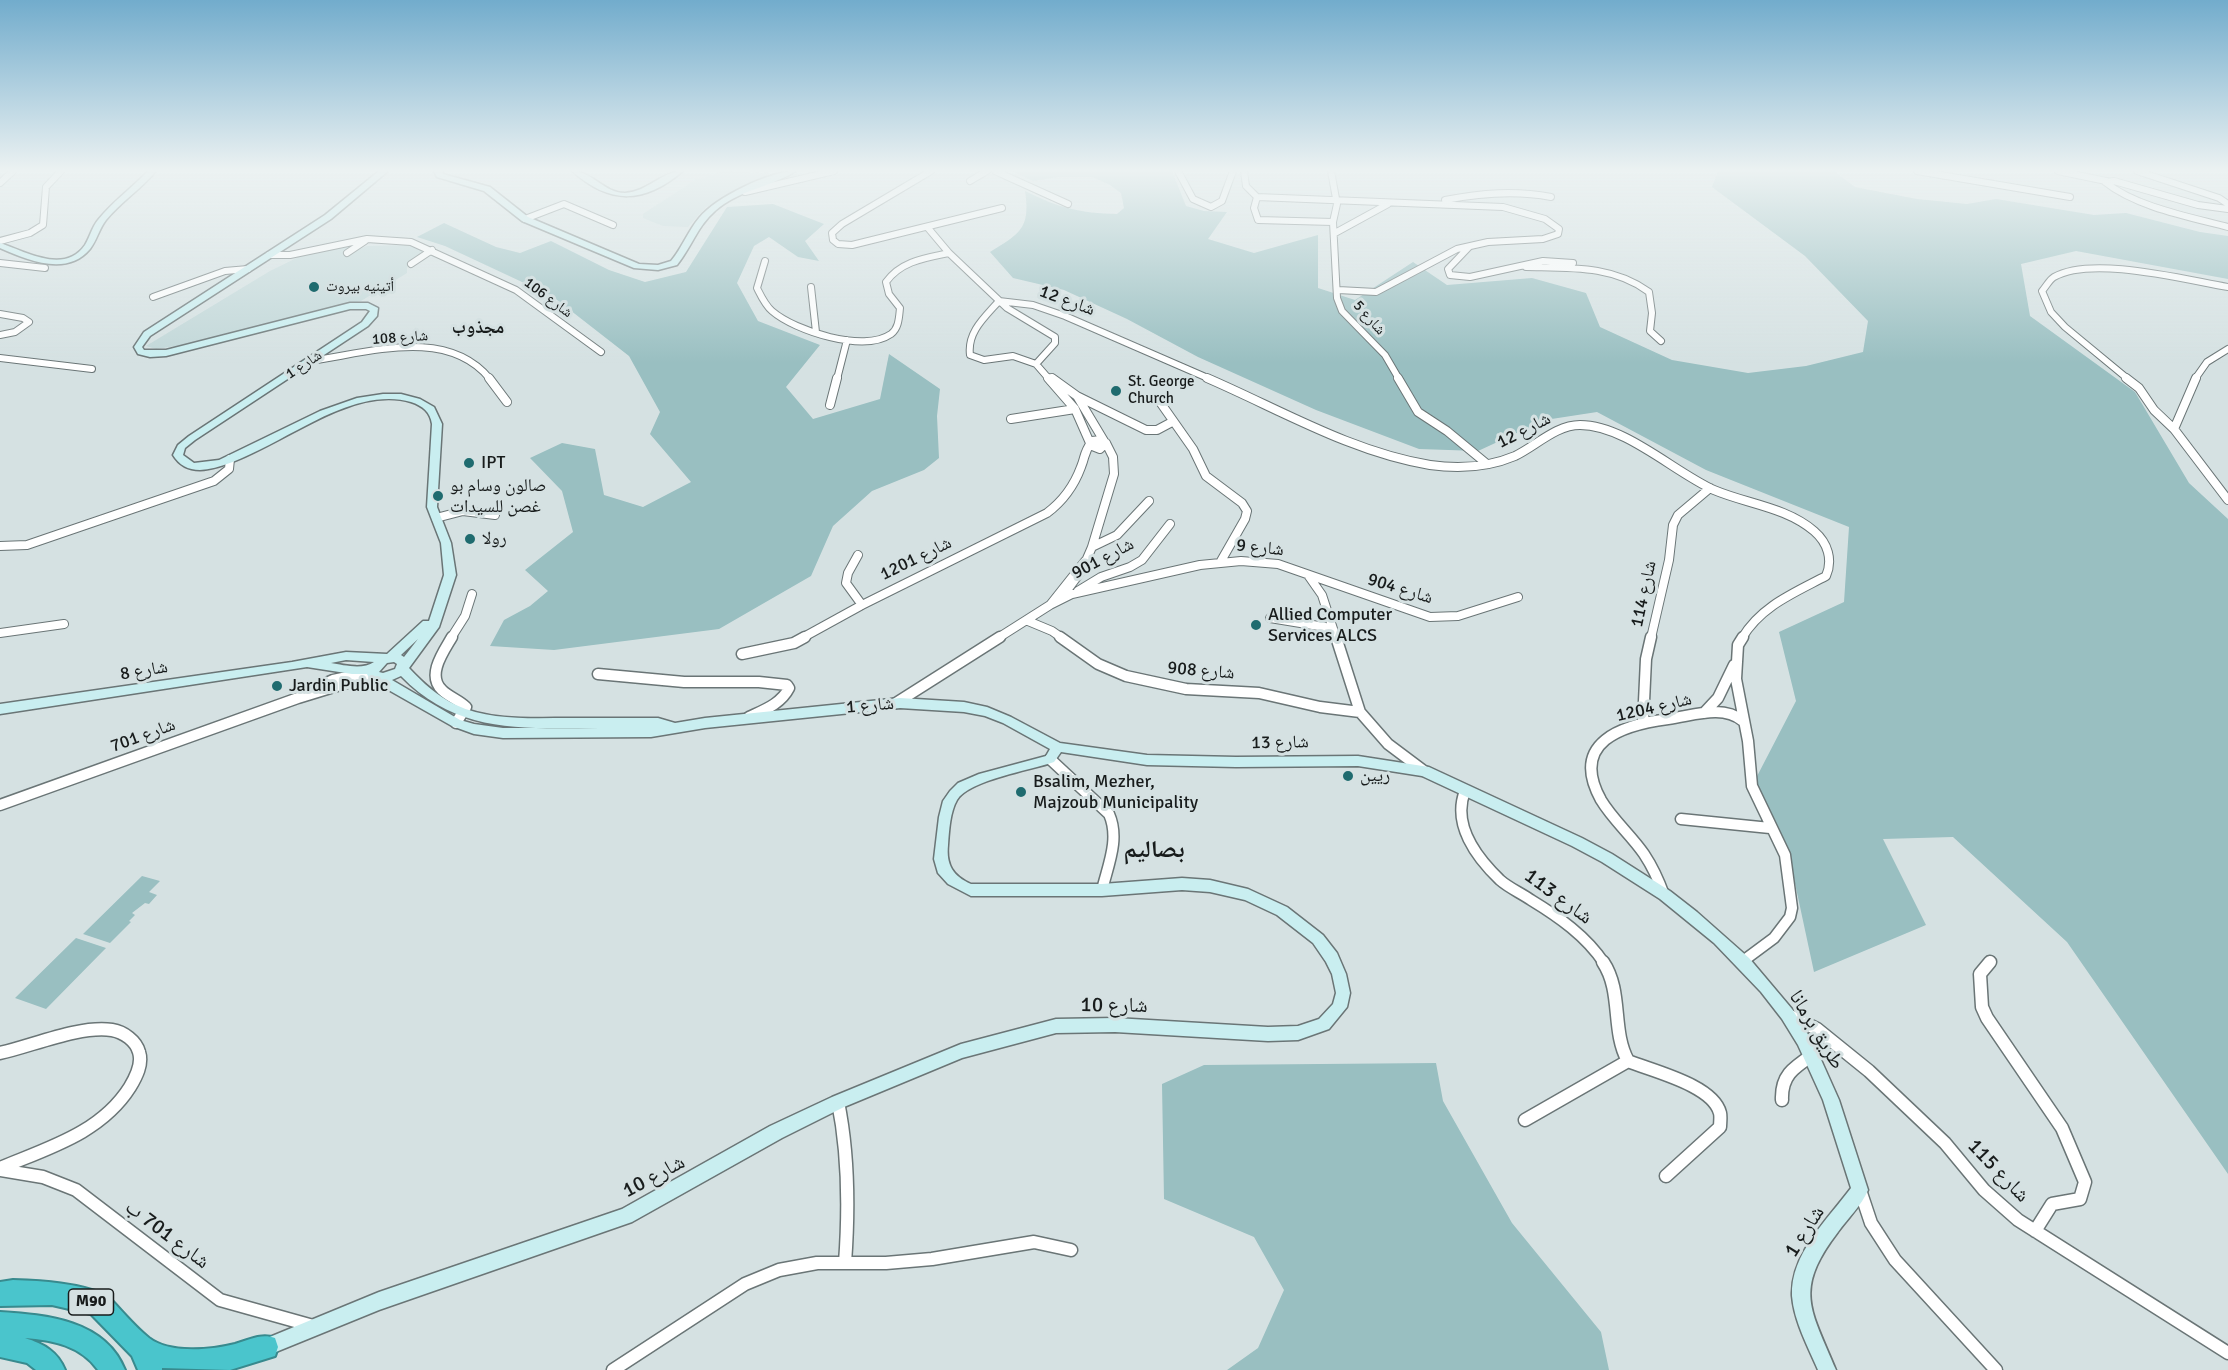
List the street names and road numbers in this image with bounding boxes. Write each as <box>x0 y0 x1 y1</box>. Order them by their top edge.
street label: شارع 106 <box>520 274 576 322</box>
street label: شارع 12 <box>1036 281 1098 321</box>
street label: شارع 5 <box>1349 297 1389 339</box>
street label: شارع 108 <box>371 327 429 349</box>
street label: شارع 1 <box>282 347 326 383</box>
street label: شارع 12 <box>1493 408 1555 454</box>
street label: شارع 1201 <box>877 532 955 586</box>
street label: شارع 901 <box>1068 534 1138 584</box>
street label: شارع 9 <box>1235 535 1285 561</box>
street label: شارع 114 <box>1626 559 1662 629</box>
street label: شارع 904 <box>1365 569 1435 609</box>
street label: شارع 8 <box>119 657 169 685</box>
street label: شارع 908 <box>1167 657 1235 685</box>
street label: شارع 1204 <box>1614 689 1694 727</box>
street label: شارع 1 <box>845 693 895 719</box>
street label: شارع 701 <box>108 714 178 758</box>
street label: شارع 13 <box>1251 732 1309 754</box>
street label: شارع 113 <box>1519 864 1597 930</box>
street label: طريق برمانا <box>1783 986 1849 1074</box>
street label: شارع 10 <box>1080 993 1148 1019</box>
street label: شارع 115 <box>1962 1134 2034 1208</box>
street label: شارع 10 <box>618 1150 690 1204</box>
street label: شارع 701 ب <box>120 1195 214 1275</box>
street label: شارع 1 <box>1780 1202 1830 1262</box>
road number: M90 <box>68 1289 113 1315</box>

